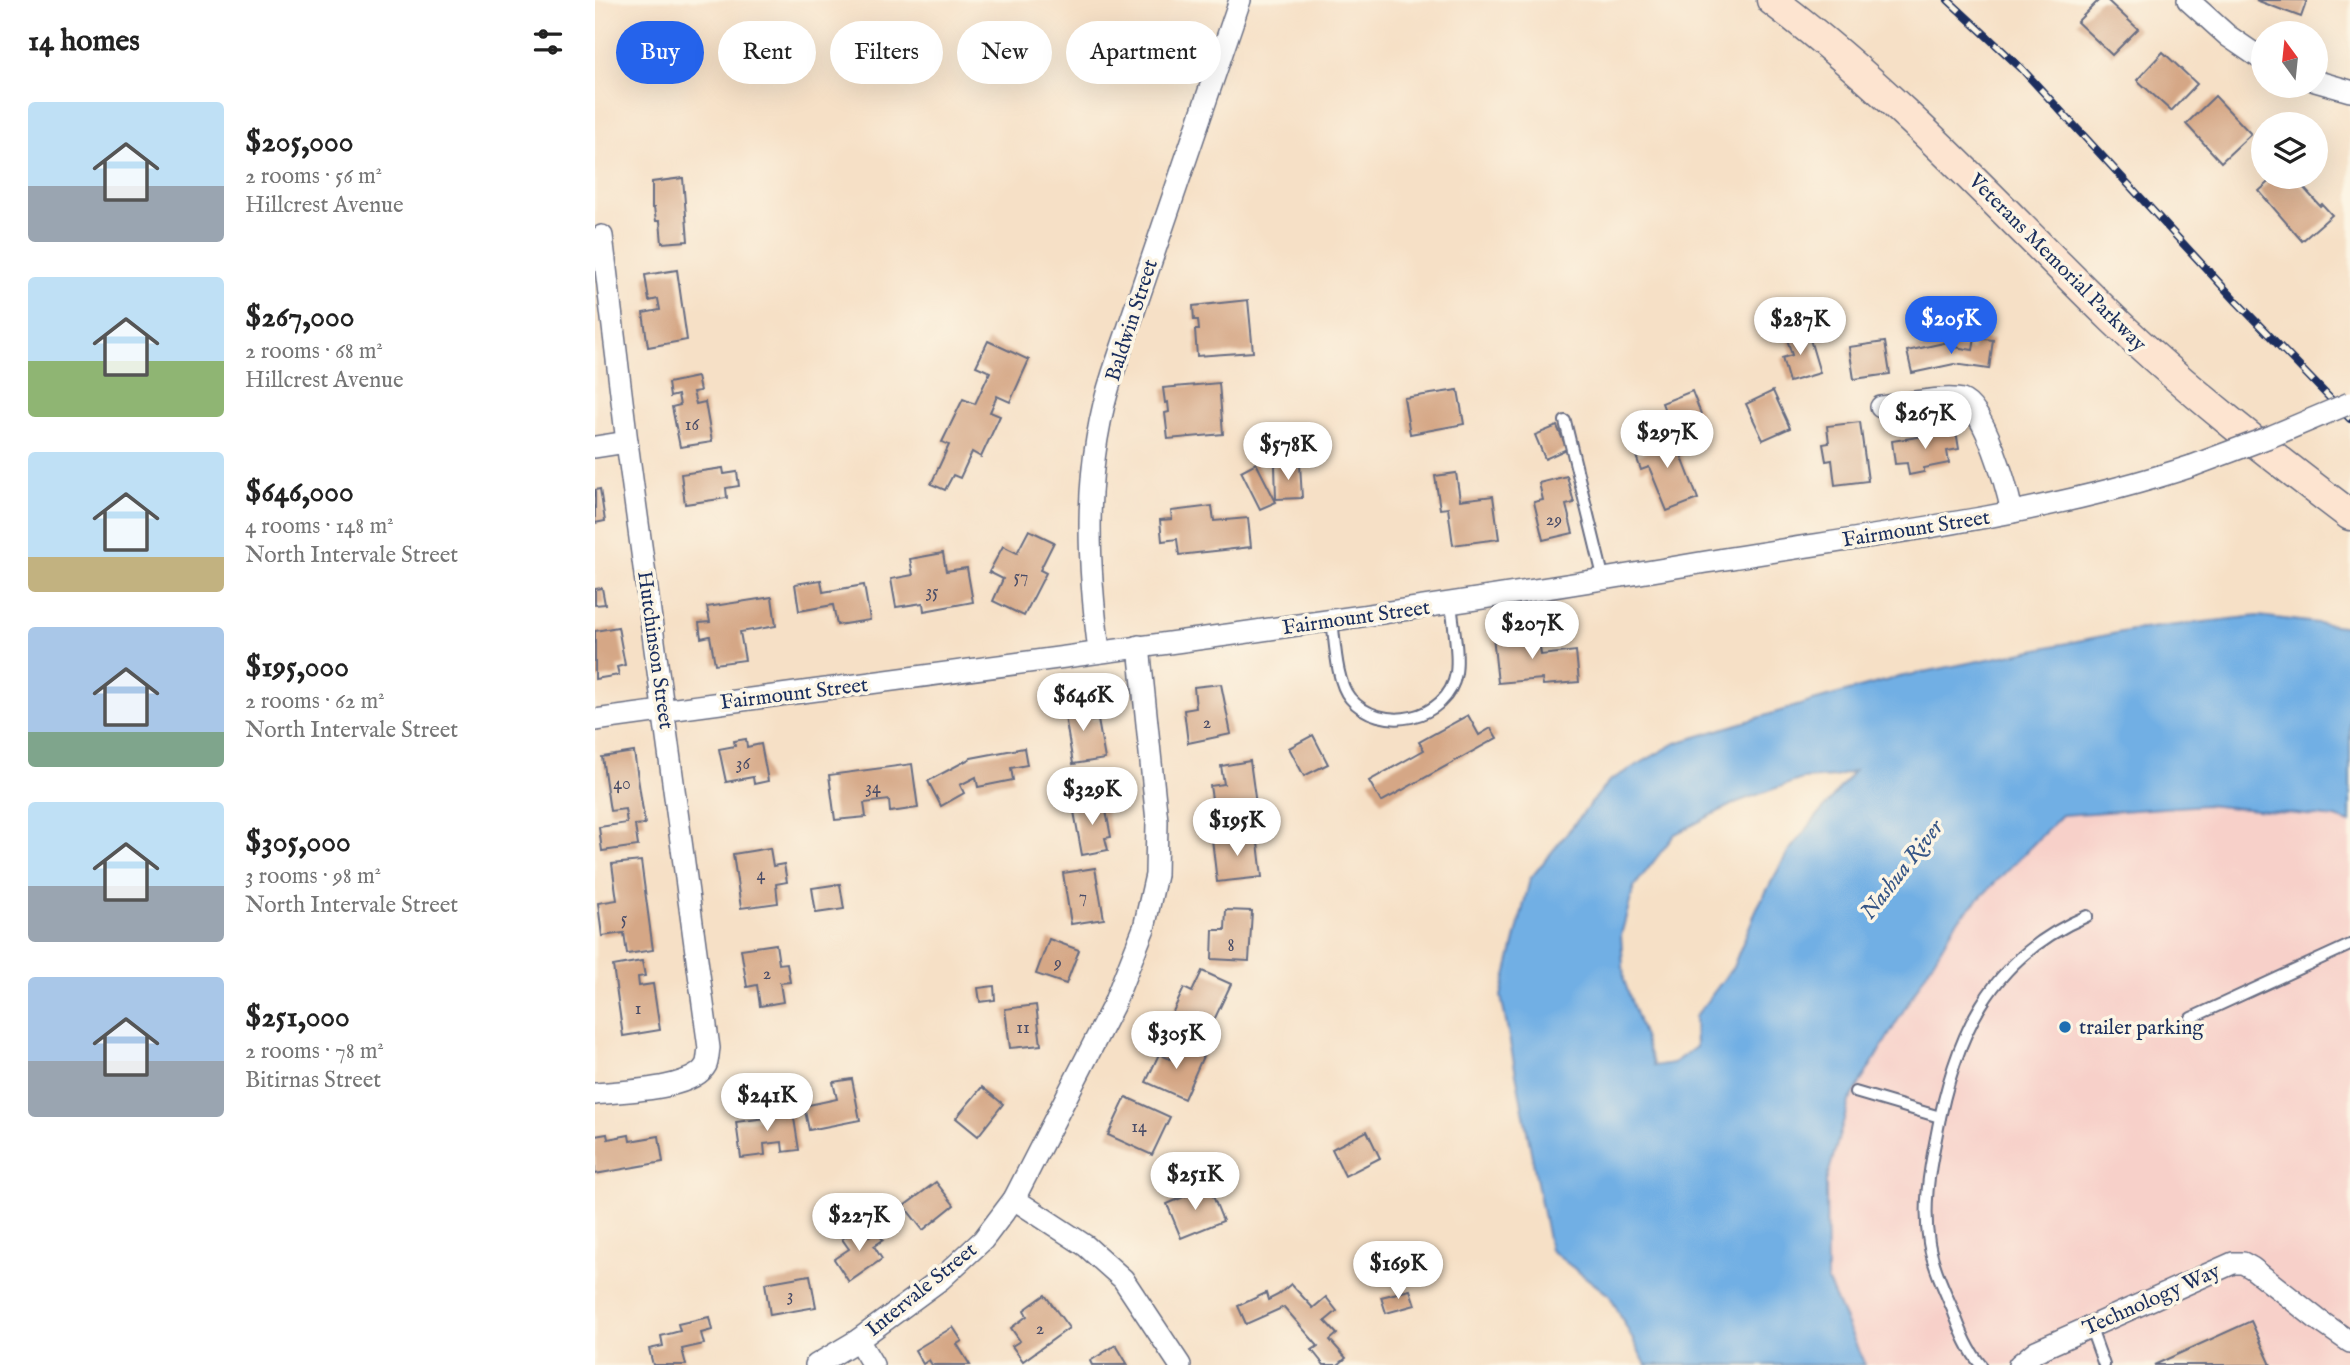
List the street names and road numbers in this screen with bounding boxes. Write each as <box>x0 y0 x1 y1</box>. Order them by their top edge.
street label: Veterans Memorial Parkway <box>1961 168 2152 358</box>
street label: Baldwin Street <box>1100 256 1165 385</box>
street label: Fairmount Street <box>1841 505 1992 554</box>
street label: Hutchinson Street <box>630 569 679 731</box>
street label: Fairmount Street <box>1281 595 1432 642</box>
street label: Fairmount Street <box>719 672 870 717</box>
street label: Intervale Street <box>861 1237 983 1343</box>
street label: Technology Way <box>2079 1258 2225 1343</box>

